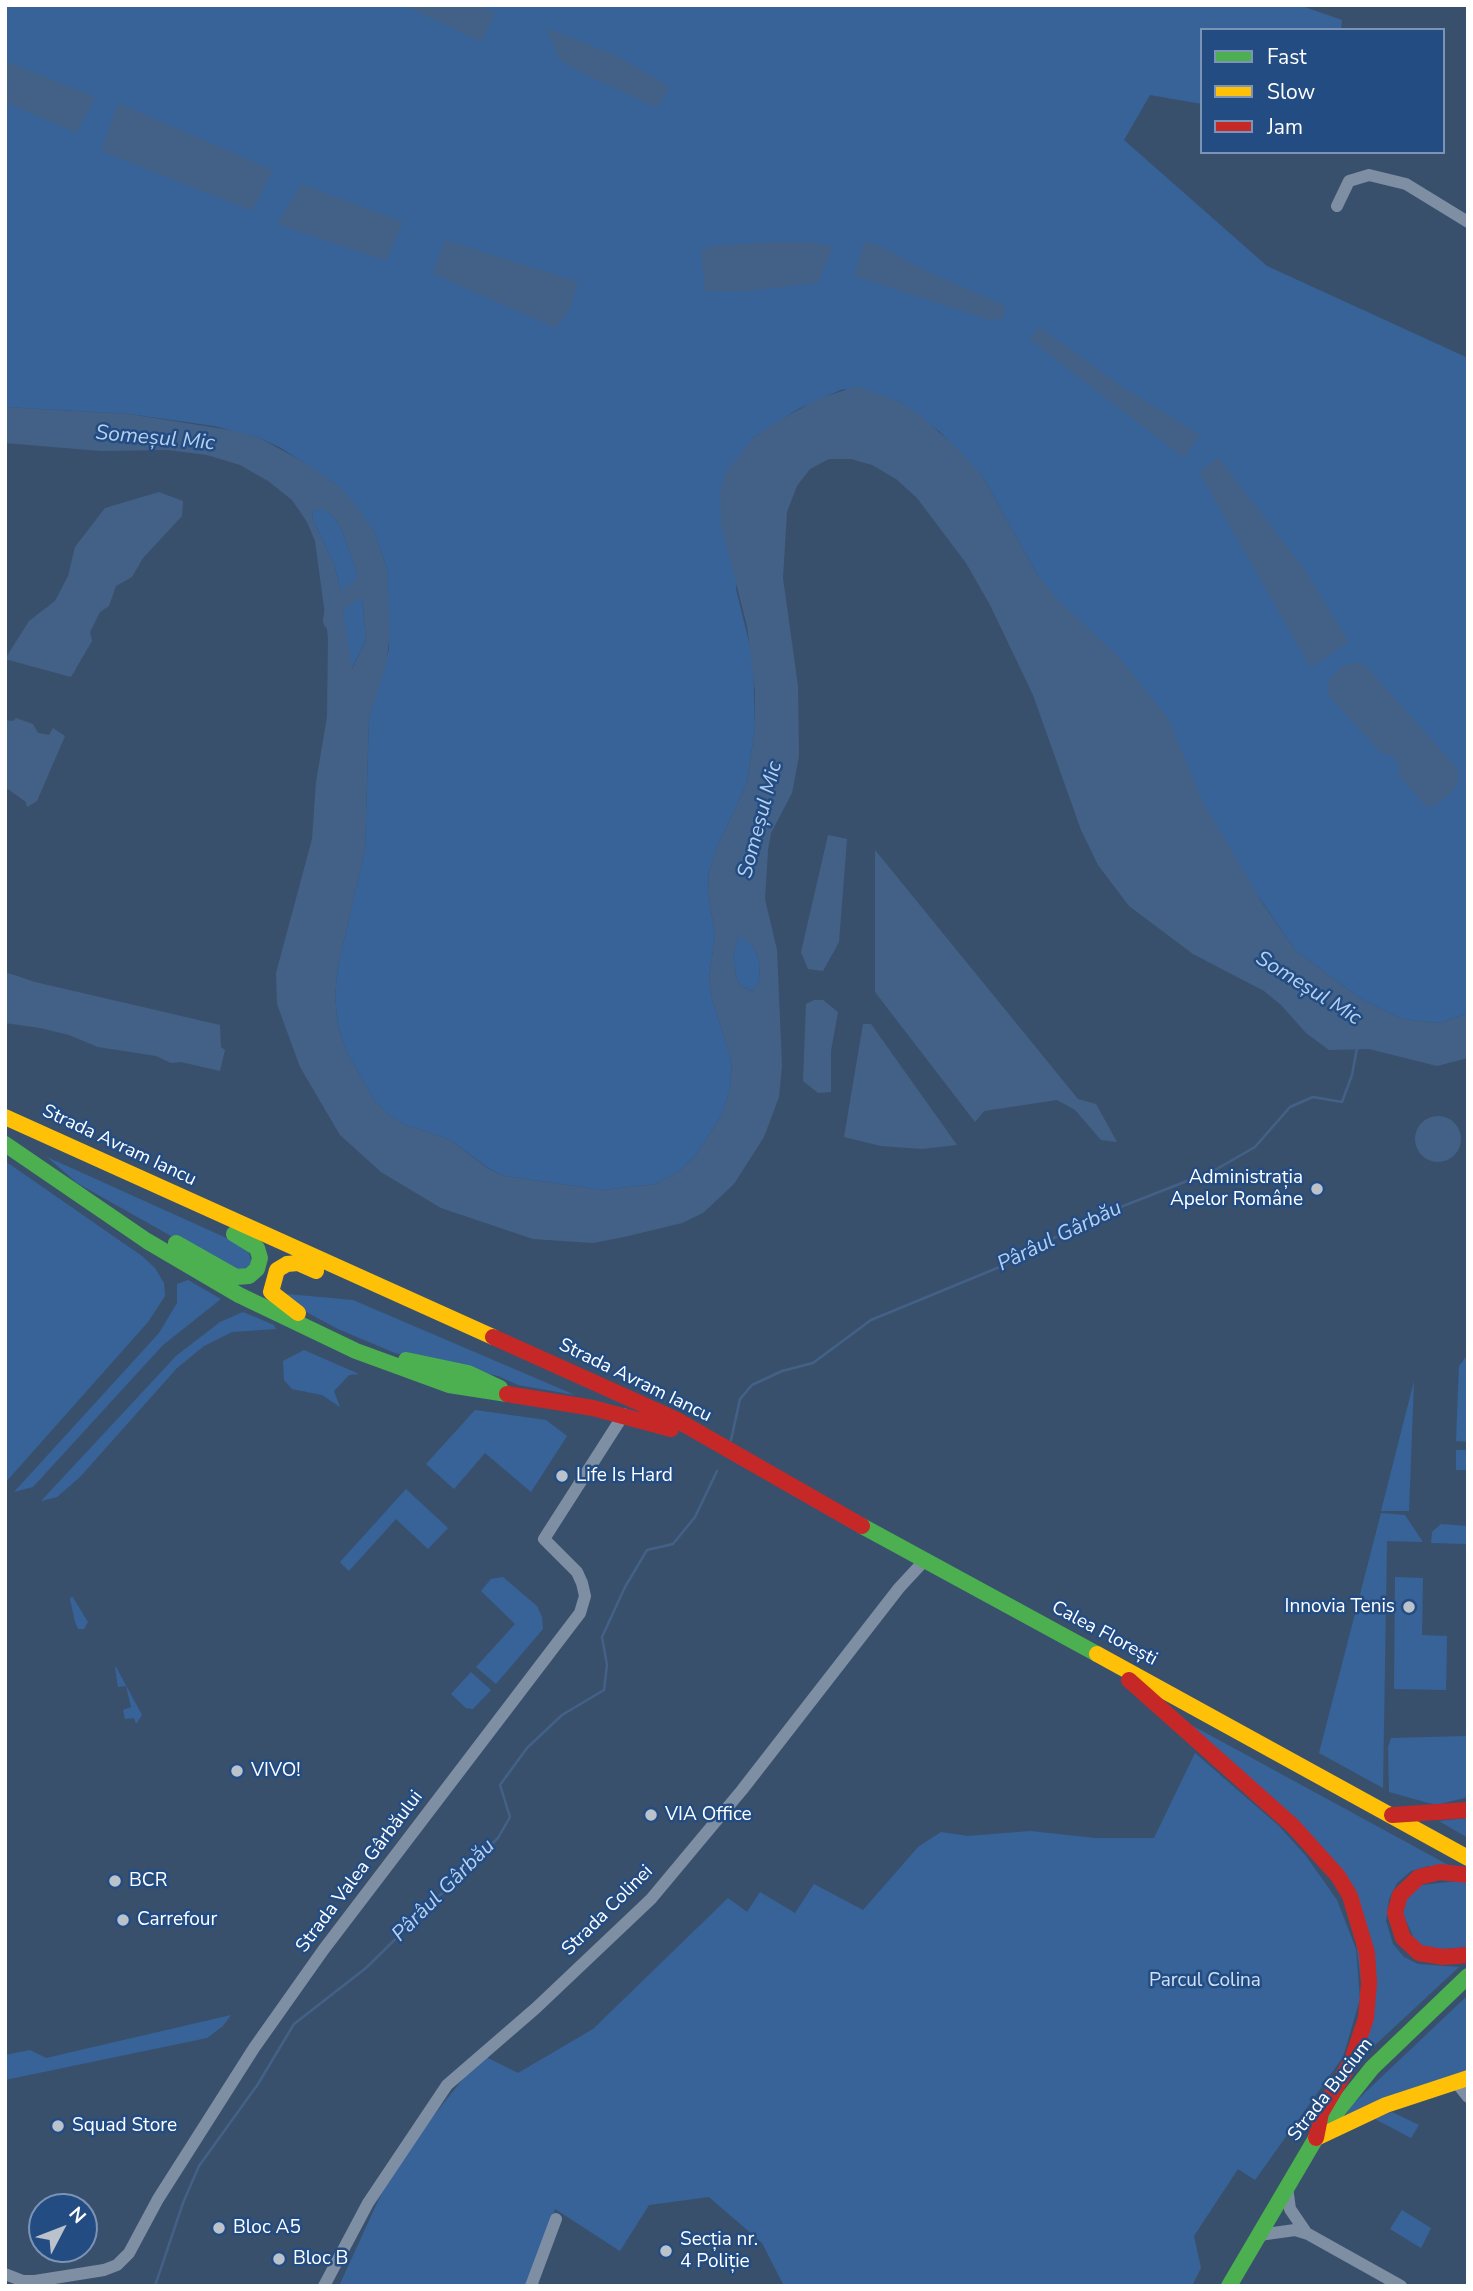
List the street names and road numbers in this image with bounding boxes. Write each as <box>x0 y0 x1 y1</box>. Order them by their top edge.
street label: Strada Avram Iancu <box>38 1100 200 1192</box>
street label: Strada Avram Iancu <box>555 1334 715 1428</box>
street label: Calea Florești <box>1047 1597 1161 1671</box>
street label: Strada Valea Gârbăului <box>292 1787 428 1957</box>
street label: Strada Colinei <box>558 1861 658 1961</box>
street label: Strada Bucium <box>1284 2034 1378 2146</box>

